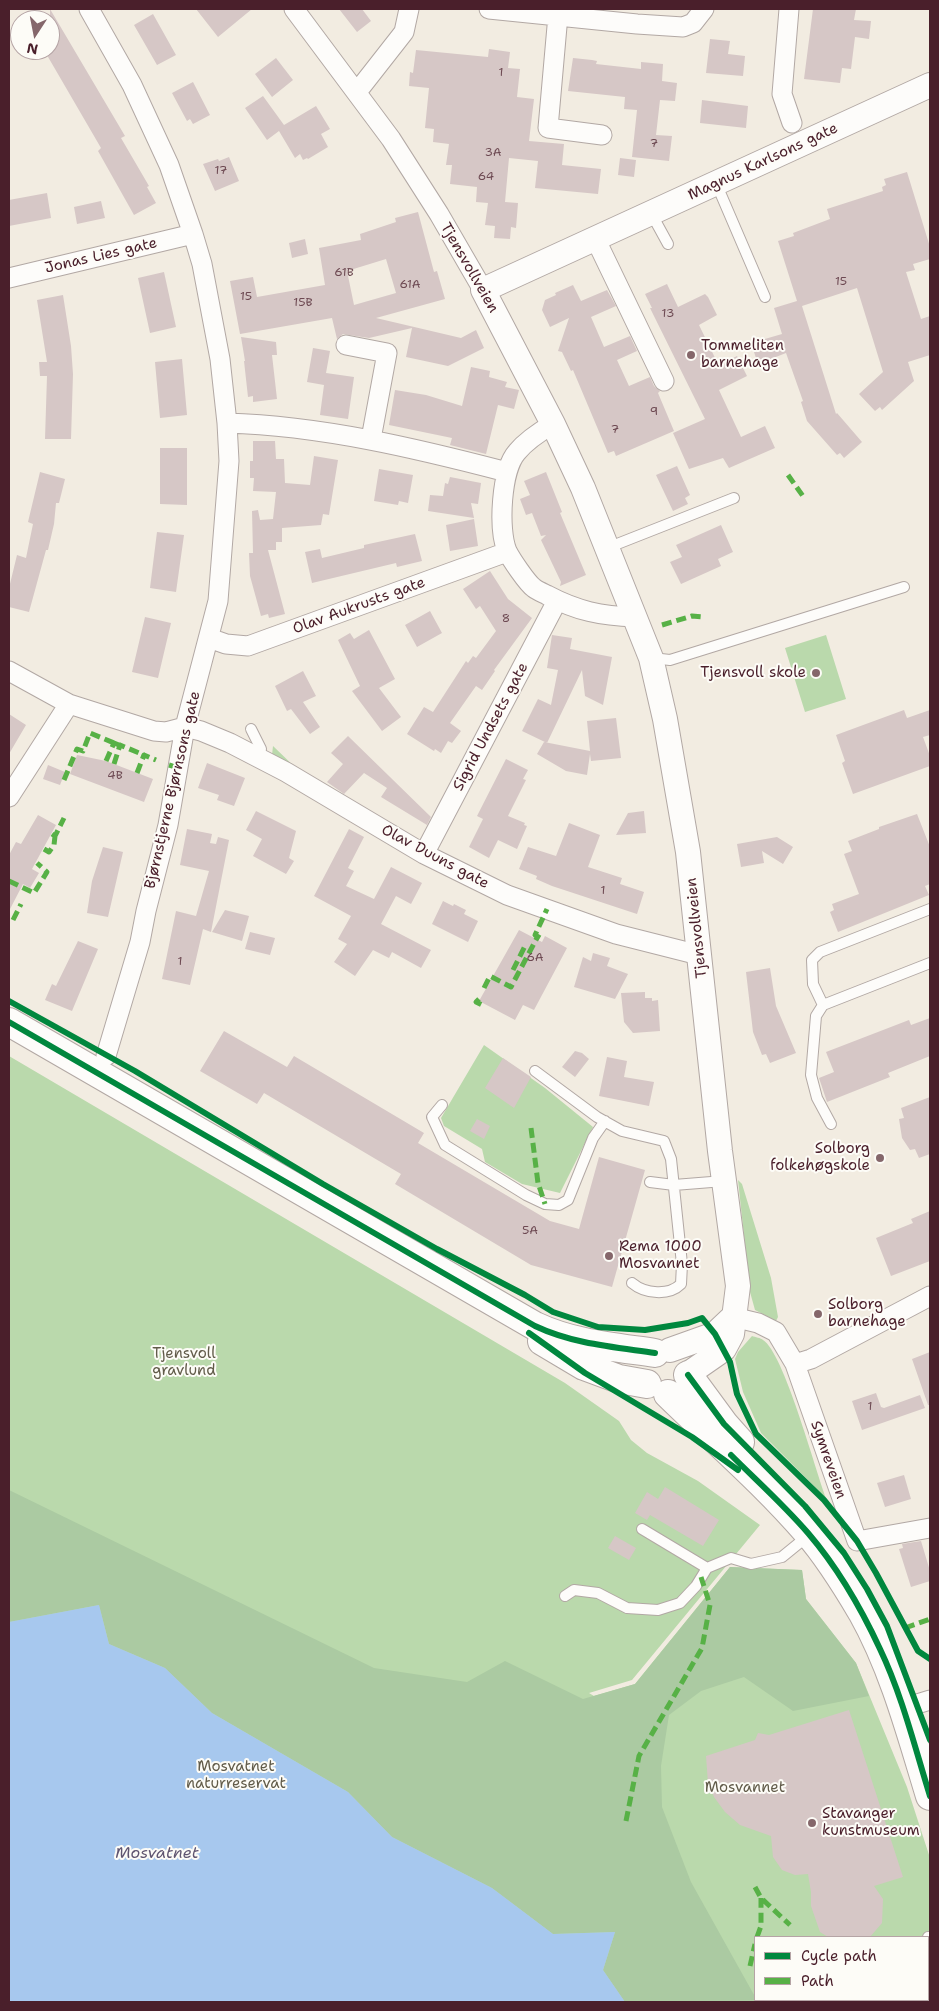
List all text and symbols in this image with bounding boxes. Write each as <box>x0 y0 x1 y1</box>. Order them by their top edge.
north arrow <box>10 10 60 60</box>
text: N <box>25 39 39 59</box>
house number: 1 <box>498 66 504 80</box>
street label: Magnus Karlsons gate <box>685 119 841 205</box>
house number: 7 <box>650 137 658 151</box>
house number: 3A <box>485 146 501 160</box>
house number: 17 <box>215 164 227 178</box>
house number: 64 <box>478 170 494 184</box>
street label: Tjensvollveien <box>436 220 502 316</box>
street label: Jonas Lies gate <box>43 234 159 278</box>
house number: 61B <box>334 266 354 280</box>
house number: 15 <box>835 275 847 289</box>
house number: 61A <box>400 278 420 292</box>
house number: 15 <box>240 290 252 304</box>
house number: 15B <box>293 296 313 310</box>
house number: 13 <box>662 307 674 321</box>
place label: Tommeliten barnehage <box>701 337 784 372</box>
marker: Tommeliten barnehage <box>685 349 697 361</box>
house number: 9 <box>650 405 658 419</box>
house number: 7 <box>611 423 619 437</box>
street label: Olav Aukrusts gate <box>290 574 428 638</box>
house number: 8 <box>502 612 510 626</box>
street label: Sigrid Undsets gate <box>450 660 532 794</box>
place label: Tjensvoll skole <box>700 664 806 682</box>
marker: Tjensvoll skole <box>810 667 822 679</box>
street label: Bjørnstjerne Bjørnsons gate <box>141 689 205 891</box>
house number: 4B <box>107 769 123 783</box>
street label: Olav Duuns gate <box>378 821 492 893</box>
street label: Tjensvollveien <box>683 877 711 979</box>
house number: 1 <box>600 884 606 898</box>
house number: 6A <box>527 951 543 965</box>
house number: 1 <box>177 955 183 969</box>
place label: Solborg folkehøgskole <box>770 1140 870 1175</box>
marker: Solborg folkehøgskole <box>874 1152 886 1164</box>
house number: 5A <box>522 1224 538 1238</box>
place label: Rema 1000 Mosvannet <box>619 1238 702 1273</box>
marker: Rema 1000 Mosvannet <box>603 1250 615 1262</box>
place label: Solborg barnehage <box>828 1296 906 1331</box>
marker: Solborg barnehage <box>812 1308 824 1320</box>
park label: Tjensvoll gravlund <box>152 1345 216 1380</box>
house number: 1 <box>867 1400 873 1414</box>
street label: Symreveien <box>806 1419 850 1501</box>
park label: Mosvatnet naturreservat <box>186 1758 286 1793</box>
park label: Mosvannet <box>705 1779 785 1797</box>
place label: Stavanger kunstmuseum <box>822 1805 920 1840</box>
marker: Stavanger kunstmuseum <box>806 1817 818 1829</box>
water label: Mosvatnet <box>115 1844 199 1864</box>
legend <box>754 1936 929 2001</box>
text: Cycle path <box>801 1946 877 1966</box>
text: Path <box>801 1971 834 1991</box>

